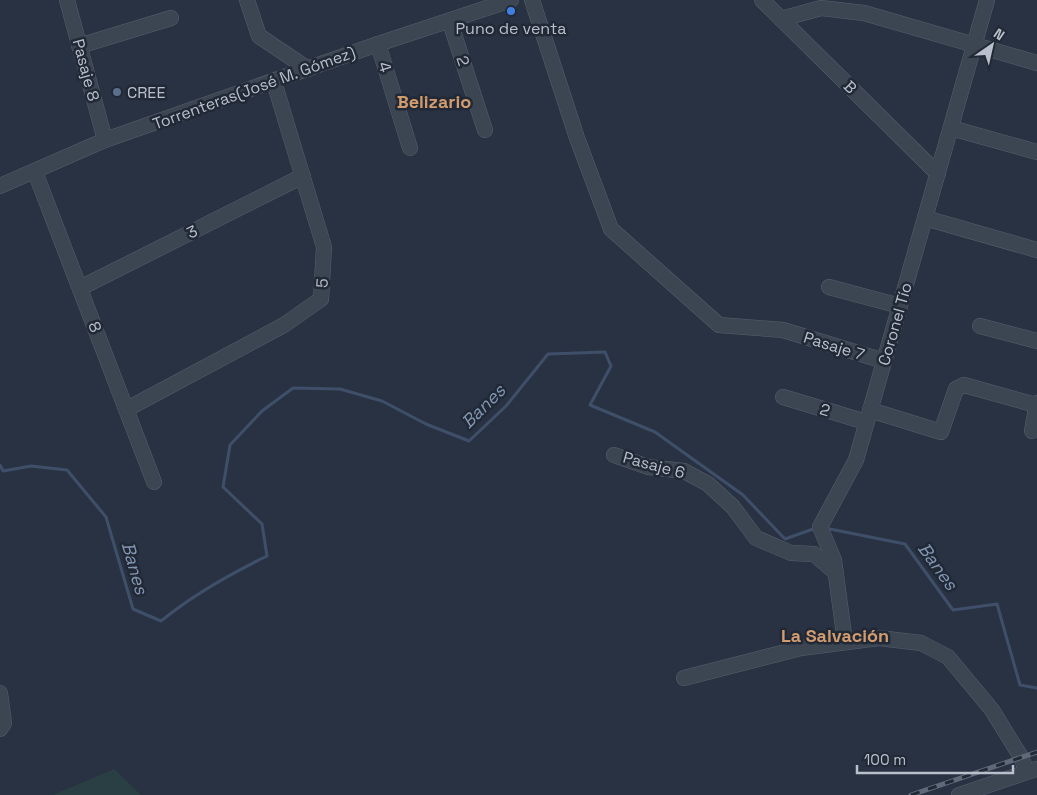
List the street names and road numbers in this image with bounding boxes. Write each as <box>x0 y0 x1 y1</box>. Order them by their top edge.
street label: Pasaje 8 <box>68 37 104 103</box>
street label: Torrenteras(José M. Gómez) <box>150 41 358 135</box>
street label: 2 <box>452 53 474 69</box>
street label: 4 <box>373 59 397 75</box>
street label: B <box>839 76 861 98</box>
street label: 3 <box>183 220 201 244</box>
street label: 5 <box>311 277 333 289</box>
street label: Coronel Tío <box>873 280 917 368</box>
street label: 8 <box>83 319 107 335</box>
street label: Pasaje 7 <box>801 327 867 365</box>
street label: 2 <box>817 399 833 421</box>
street label: Pasaje 6 <box>621 447 687 483</box>

